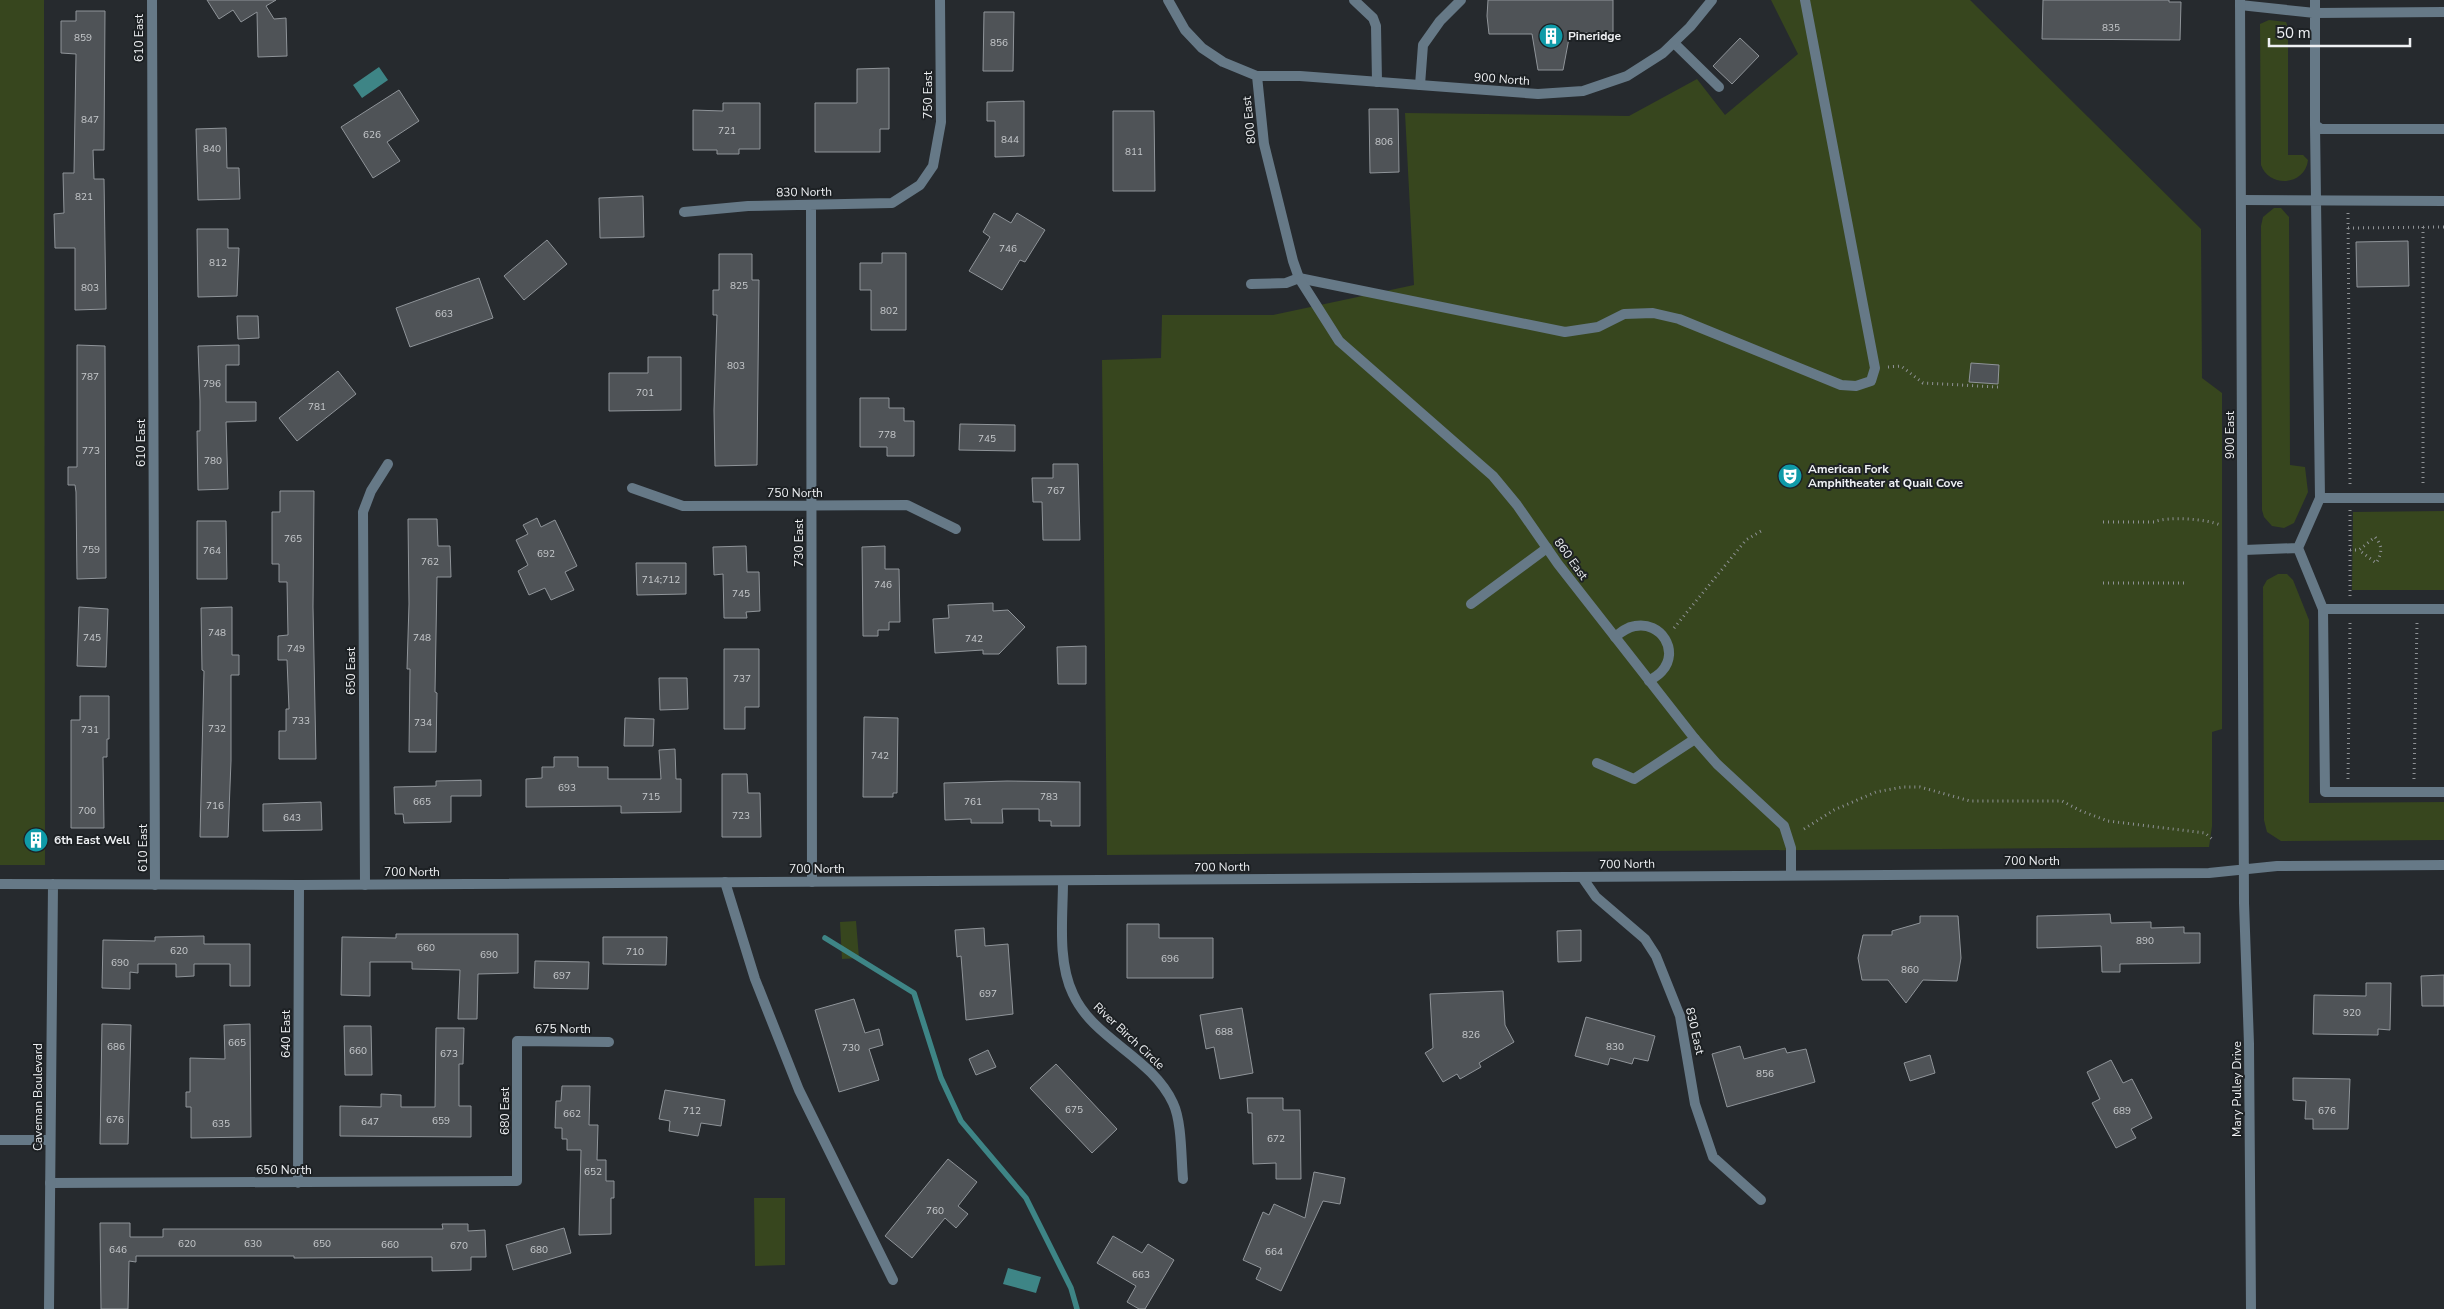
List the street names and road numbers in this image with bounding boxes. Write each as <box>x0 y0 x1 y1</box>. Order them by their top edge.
street label: 610 East <box>131 13 147 62</box>
street label: 900 North <box>1474 69 1530 89</box>
street label: 750 East <box>920 70 936 119</box>
street label: 800 East <box>1238 95 1259 145</box>
street label: 830 North <box>776 184 832 200</box>
street label: 900 East <box>2222 410 2238 459</box>
street label: 610 East <box>133 418 149 467</box>
street label: 750 North <box>767 485 823 501</box>
street label: 730 East <box>791 518 807 567</box>
street label: 860 East <box>1550 535 1592 584</box>
street label: 650 East <box>343 646 359 695</box>
street label: 610 East <box>135 823 151 872</box>
street label: 700 North <box>2004 853 2060 869</box>
street label: 700 North <box>1599 856 1655 872</box>
street label: 700 North <box>1194 859 1250 875</box>
street label: 700 North <box>789 861 845 877</box>
street label: 700 North <box>384 864 440 880</box>
street label: River Birch Circle <box>1090 999 1168 1073</box>
street label: 830 East <box>1682 1006 1708 1057</box>
street label: 640 East <box>278 1009 294 1058</box>
street label: 675 North <box>535 1021 591 1037</box>
street label: Mary Pulley Drive <box>2229 1041 2245 1137</box>
street label: Caveman Boulevard <box>30 1043 46 1151</box>
street label: 680 East <box>497 1086 513 1135</box>
street label: 650 North <box>256 1162 312 1178</box>

